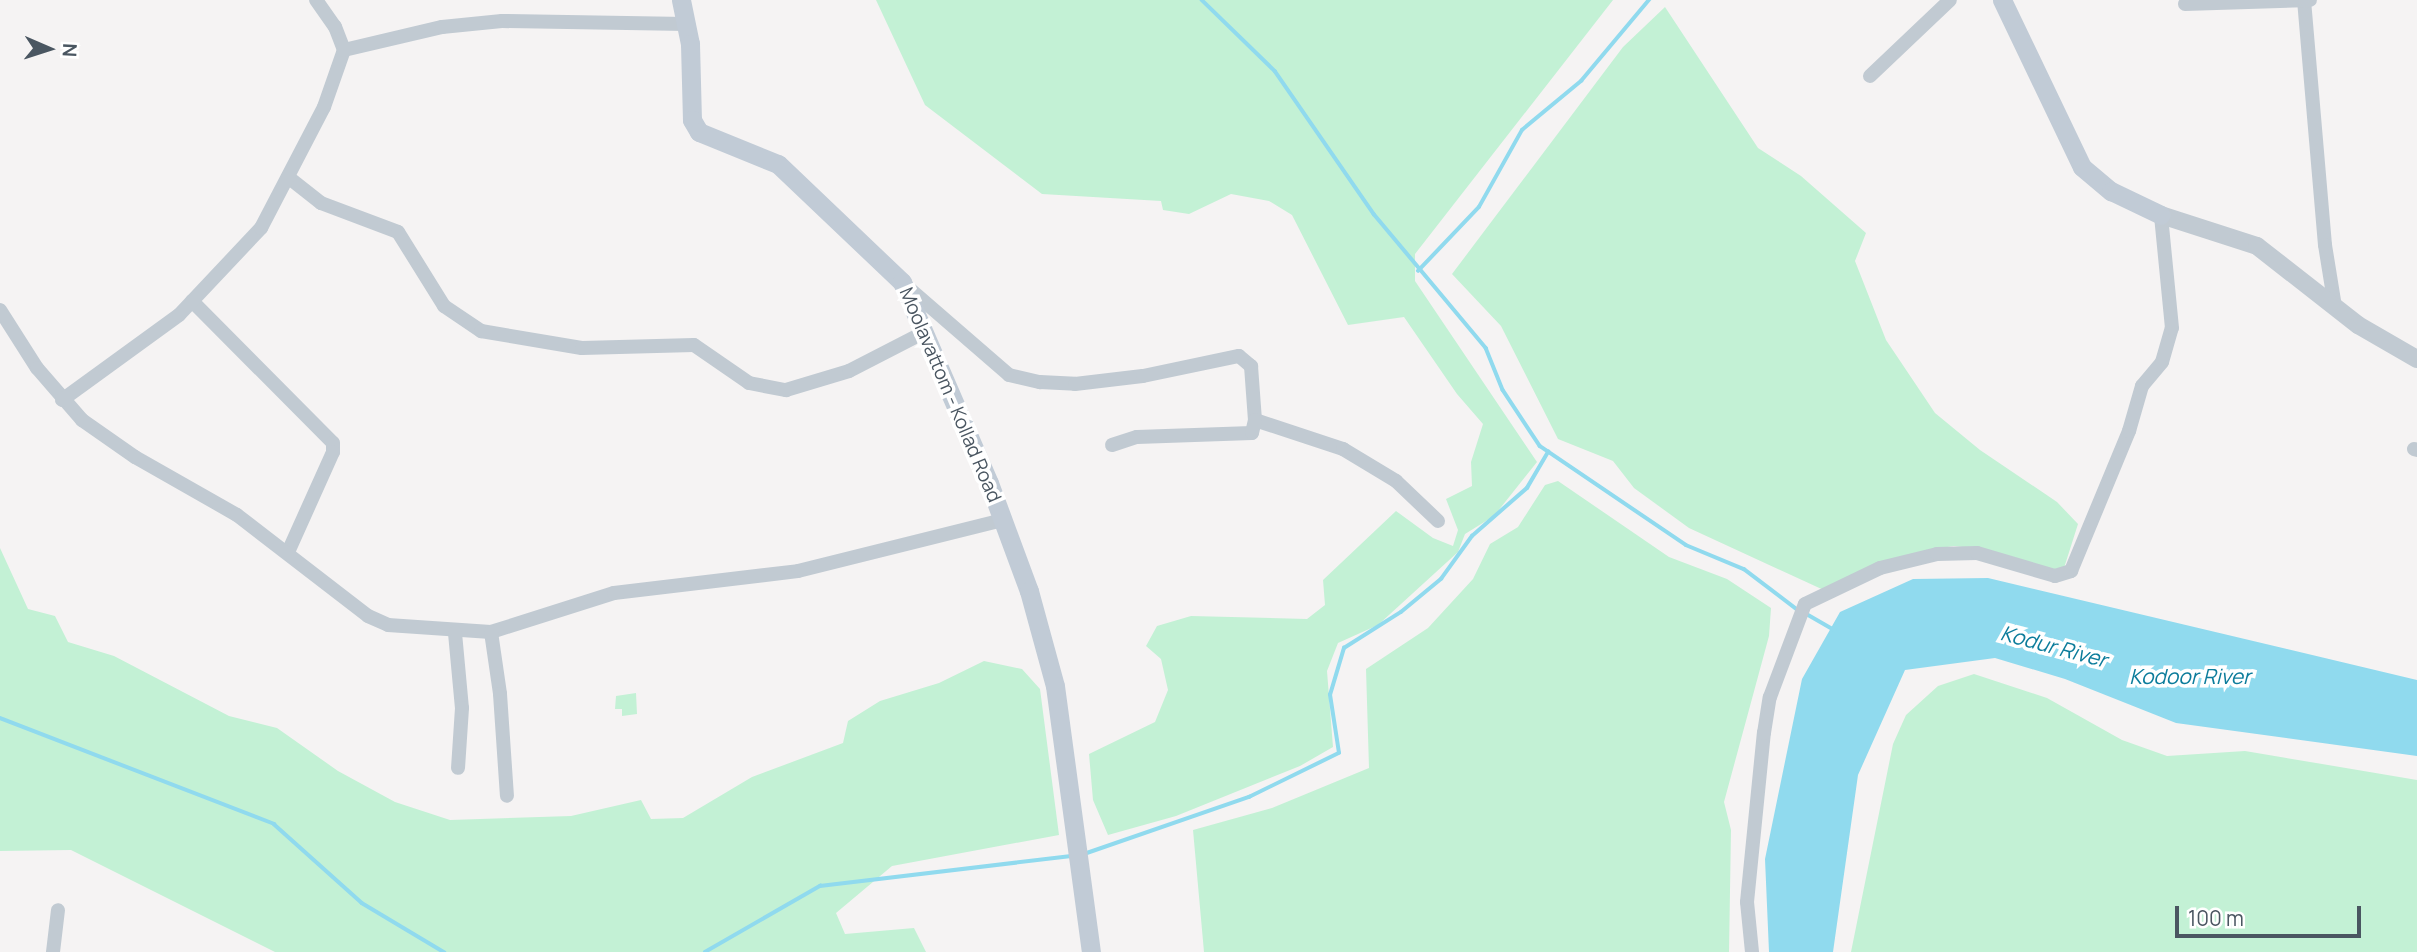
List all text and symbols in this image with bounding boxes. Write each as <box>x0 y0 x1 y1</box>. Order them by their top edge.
north arrow <box>14 14 84 84</box>
text: N <box>57 43 83 58</box>
street label: Moolavattom - Kollad Road <box>894 284 1006 506</box>
water label: Kodur River <box>1998 620 2110 672</box>
water label: Kodoor River <box>2129 663 2251 689</box>
scale bar <box>2179 892 2364 936</box>
text: 100 m <box>2188 904 2244 932</box>

